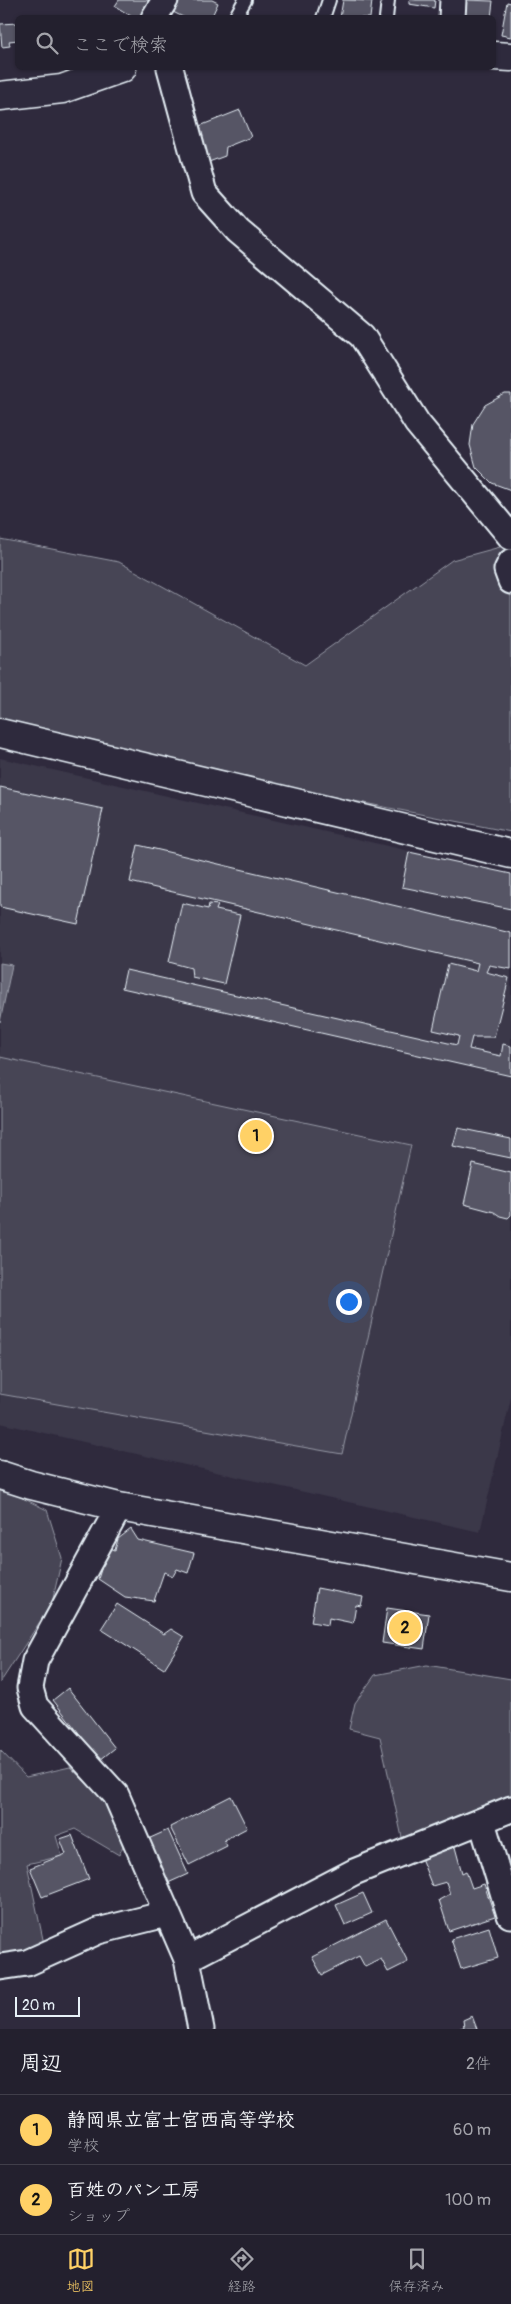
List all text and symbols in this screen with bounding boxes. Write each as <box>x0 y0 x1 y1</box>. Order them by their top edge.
search box <box>15 15 496 70</box>
icon: search <box>33 29 61 57</box>
text: ここで検索 <box>73 33 168 57</box>
pin: 1 <box>240 1117 272 1155</box>
your location <box>336 1289 362 1315</box>
pin: 2 <box>389 1609 421 1647</box>
scale bar <box>15 1994 80 2017</box>
text: 20 m <box>22 1997 55 2014</box>
text: 周辺 <box>20 2050 62 2077</box>
text: 2件 <box>466 2054 491 2074</box>
text: 静岡県立富士宮西高等学校 <box>67 2108 295 2132</box>
text: 1 <box>33 2120 39 2140</box>
text: 60 m <box>453 2120 491 2140</box>
text: 学校 <box>67 2136 99 2156</box>
text: 百姓のパン工房 <box>67 2178 200 2202</box>
text: 2 <box>32 2190 40 2210</box>
text: 100 m <box>445 2190 491 2210</box>
text: ショップ <box>67 2206 130 2226</box>
tab: 地図 <box>67 2245 95 2295</box>
tab: 経路 <box>228 2245 256 2295</box>
tab: 保存済み <box>389 2245 445 2295</box>

